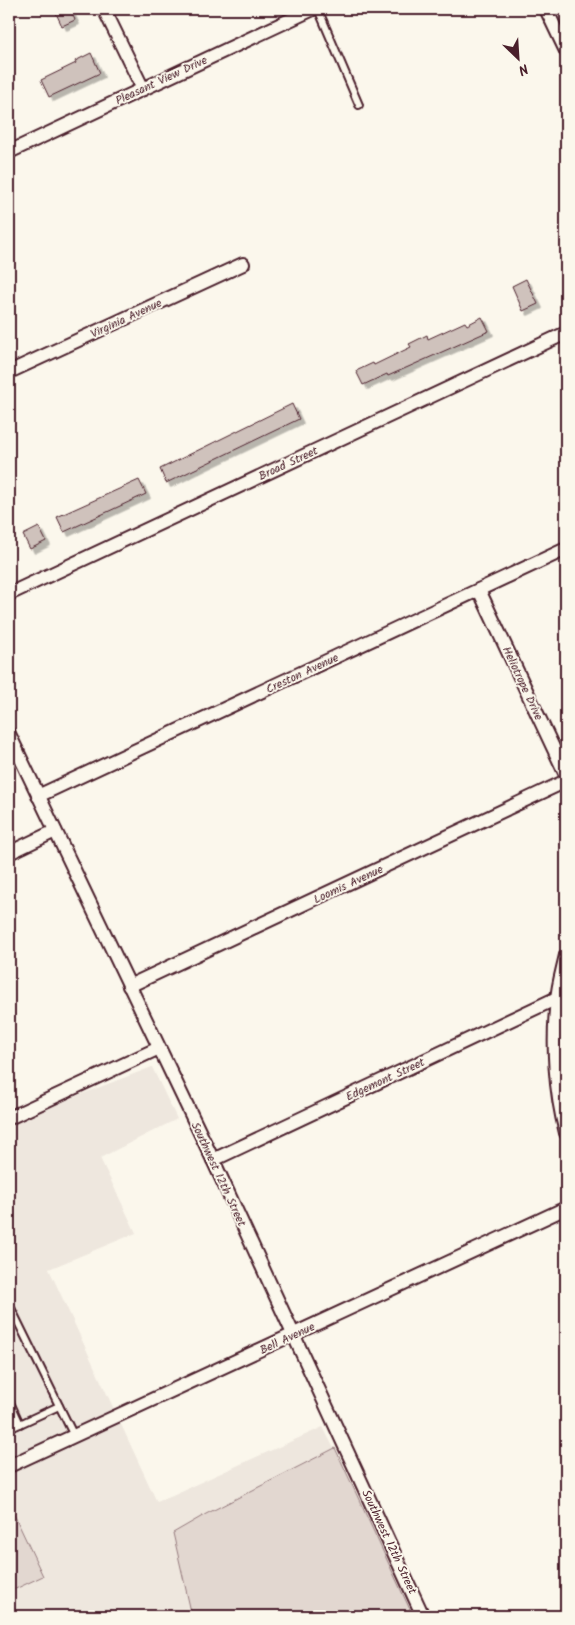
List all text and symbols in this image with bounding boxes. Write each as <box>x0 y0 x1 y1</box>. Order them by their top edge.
north arrow <box>492 32 542 82</box>
street label: Pleasant View Drive <box>112 50 211 110</box>
text: N <box>514 57 532 81</box>
street label: Virginia Avenue <box>87 293 165 343</box>
street label: Broad Street <box>255 441 321 485</box>
street label: Heliotrope Drive <box>498 643 549 724</box>
street label: Creston Avenue <box>263 648 342 698</box>
street label: Loomis Avenue <box>310 859 387 908</box>
street label: Edgemont Street <box>342 1052 428 1106</box>
street label: Southwest 12th Street <box>186 1118 252 1230</box>
street label: Bell Avenue <box>256 1317 318 1359</box>
street label: Southwest 12th Street <box>356 1486 422 1598</box>

